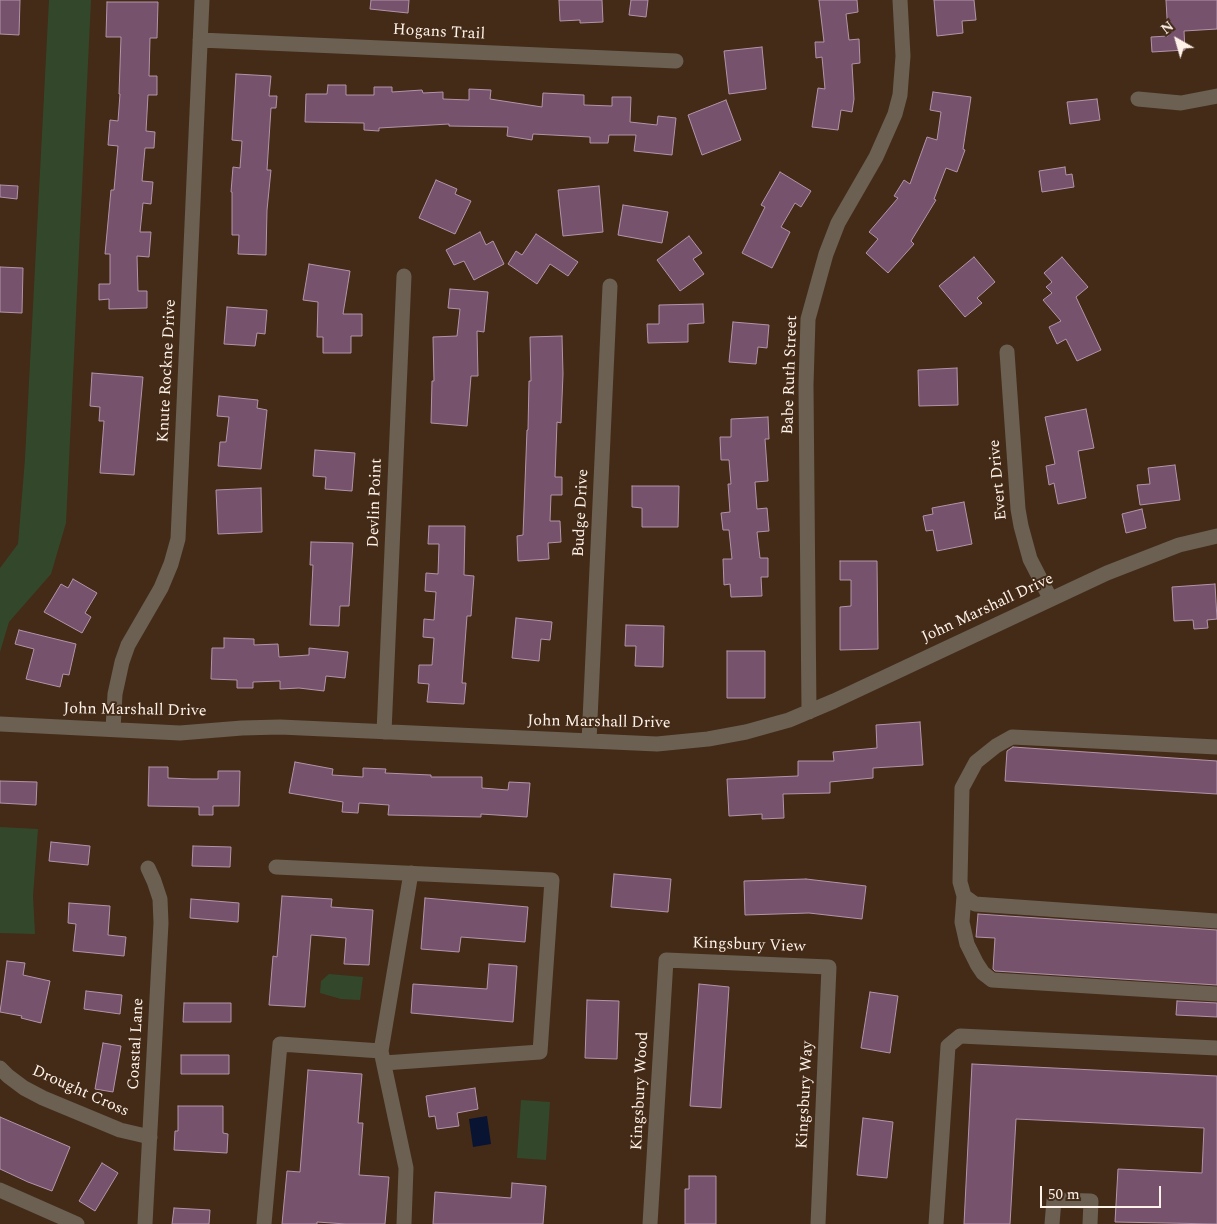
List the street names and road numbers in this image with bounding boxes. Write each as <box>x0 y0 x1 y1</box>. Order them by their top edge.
street label: Hogans Trail <box>392 21 486 45</box>
street label: Knute Rockne Drive <box>155 299 181 443</box>
street label: Babe Ruth Street <box>779 315 803 435</box>
street label: Evert Drive <box>986 439 1012 521</box>
street label: Devlin Point <box>365 458 387 548</box>
street label: Budge Drive <box>570 469 594 557</box>
street label: John Marshall Drive <box>919 570 1057 648</box>
street label: John Marshall Drive <box>63 700 207 722</box>
street label: John Marshall Drive <box>527 712 671 734</box>
street label: Kingsbury View <box>692 934 806 958</box>
street label: Coastal Lane <box>125 998 149 1090</box>
street label: Kingsbury Wood <box>628 1031 654 1151</box>
street label: Kingsbury Way <box>794 1041 818 1149</box>
street label: Drought Cross <box>29 1062 131 1122</box>

